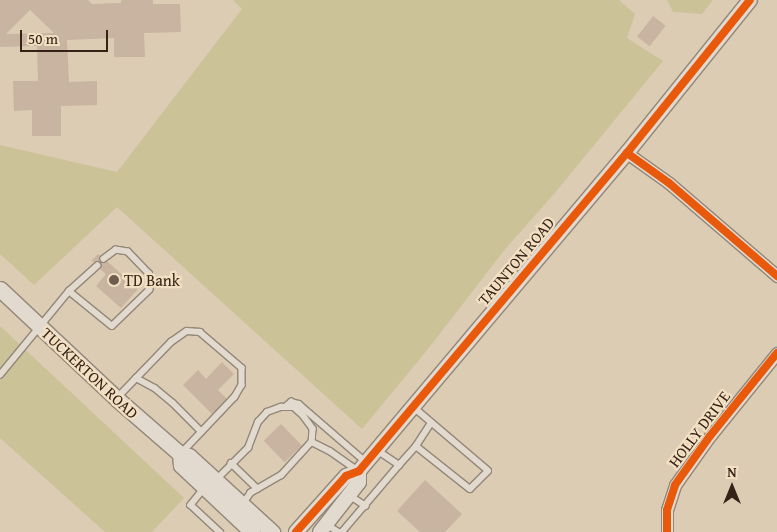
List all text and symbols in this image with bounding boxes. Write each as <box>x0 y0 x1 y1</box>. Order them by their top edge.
scale bar <box>22 20 110 52</box>
text: 50 m <box>28 28 58 49</box>
street label: TAUNTON ROAD <box>474 213 558 309</box>
place label: TD Bank <box>124 270 180 290</box>
marker: TD Bank <box>108 274 120 286</box>
street label: TUCKERTON ROAD <box>38 323 142 423</box>
street label: HOLLY DRIVE <box>664 387 734 471</box>
north arrow <box>707 462 757 512</box>
text: N <box>727 462 737 482</box>

